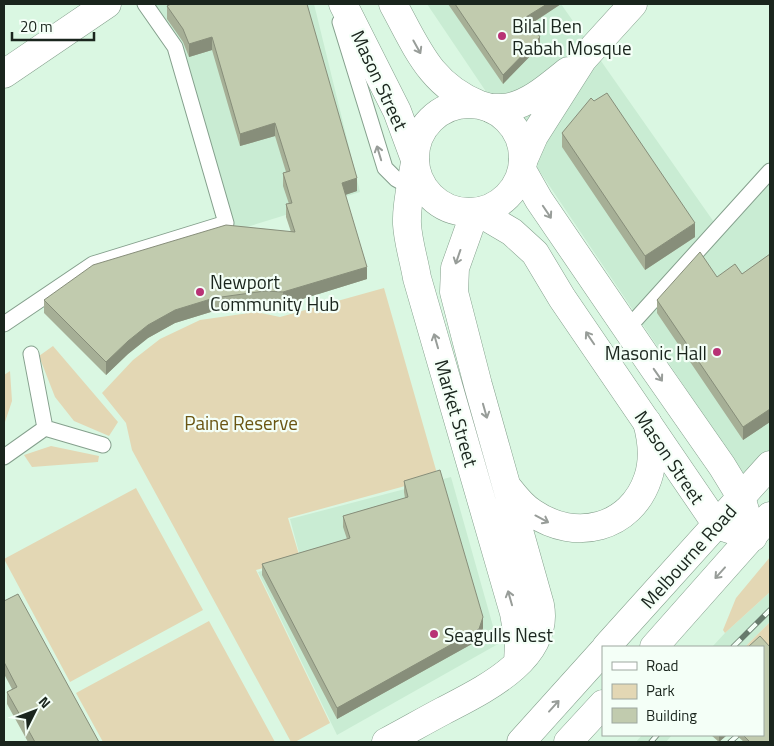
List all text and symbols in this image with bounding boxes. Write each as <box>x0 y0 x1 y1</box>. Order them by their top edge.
scale bar <box>12 10 95 42</box>
place label: Bilal Ben Rabah Mosque <box>512 11 632 62</box>
text: 20 m <box>20 15 53 38</box>
street label: Mason Street <box>344 25 416 135</box>
marker: Bilal Ben Rabah Mosque <box>496 30 508 42</box>
one-way arrow <box>412 39 422 53</box>
one-way arrow <box>374 146 384 162</box>
one-way arrow <box>542 205 552 219</box>
one-way arrow <box>453 249 462 265</box>
place label: Newport Community Hub <box>210 267 339 318</box>
marker: Newport Community Hub <box>194 286 206 298</box>
one-way arrow <box>584 332 594 346</box>
one-way arrow <box>431 333 441 349</box>
place label: Masonic Hall <box>605 338 707 367</box>
marker: Masonic Hall <box>711 346 723 358</box>
street label: Market Street <box>428 356 486 470</box>
one-way arrow <box>653 368 663 382</box>
one-way arrow <box>481 402 490 418</box>
street label: Mason Street <box>628 404 712 510</box>
park label: Paine Reserve <box>184 408 298 437</box>
street label: Melbourne Road <box>633 497 743 615</box>
one-way arrow <box>534 514 549 524</box>
one-way arrow <box>715 567 726 580</box>
one-way arrow <box>505 590 514 606</box>
place label: Seagulls Nest <box>444 620 553 649</box>
marker: Seagulls Nest <box>428 628 440 640</box>
legend <box>602 646 764 736</box>
text: Road <box>646 654 678 677</box>
text: Park <box>646 679 675 702</box>
north arrow <box>10 686 60 736</box>
text: N <box>34 691 56 713</box>
one-way arrow <box>548 699 560 712</box>
text: Building <box>646 704 697 727</box>

